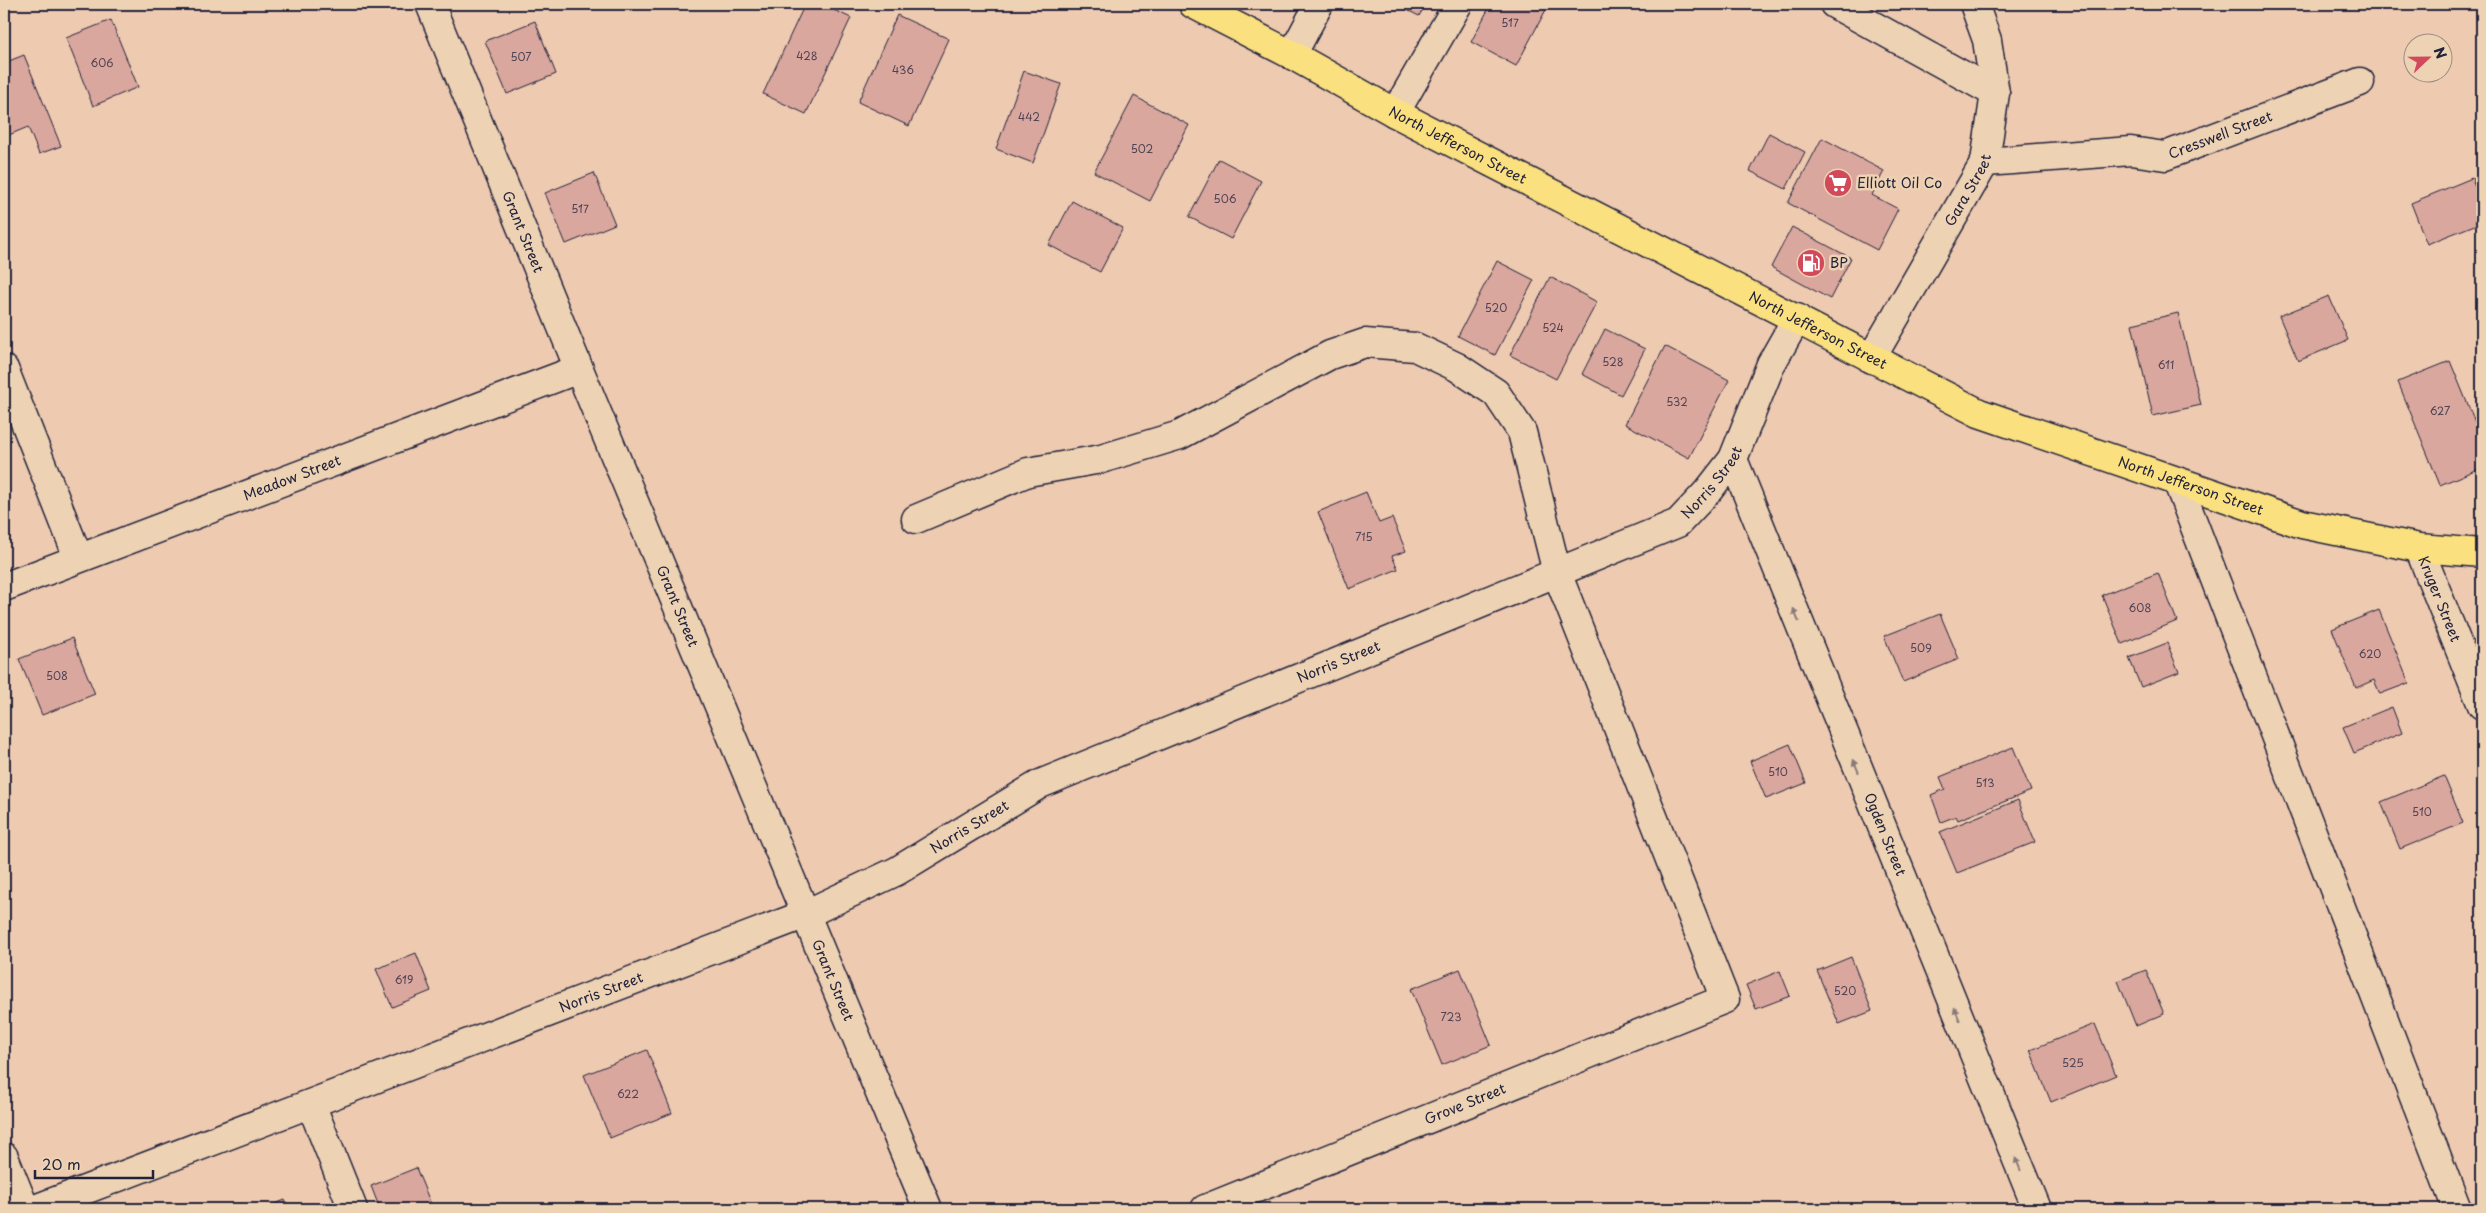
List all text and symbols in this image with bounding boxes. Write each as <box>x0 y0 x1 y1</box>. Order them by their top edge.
house number: 517 <box>1501 14 1519 31</box>
north arrow <box>2404 32 2454 82</box>
text: N <box>2429 44 2452 62</box>
house number: 428 <box>796 47 818 64</box>
house number: 507 <box>510 48 532 65</box>
house number: 606 <box>91 54 113 71</box>
house number: 436 <box>892 61 914 78</box>
street label: North Jefferson Street <box>1385 101 1531 189</box>
street label: Cresswell Street <box>2165 105 2275 164</box>
house number: 442 <box>1018 108 1040 125</box>
house number: 502 <box>1131 140 1153 157</box>
street label: Gara Street <box>1939 153 1996 230</box>
supermarket icon: Elliott Oil Co <box>1823 168 1853 198</box>
place label: Elliott Oil Co <box>1857 172 1942 193</box>
street label: Grant Street <box>497 188 550 276</box>
house number: 506 <box>1214 190 1237 207</box>
house number: 517 <box>571 200 589 217</box>
fuel station icon: BP <box>1796 248 1826 278</box>
place label: BP <box>1830 252 1848 273</box>
street label: North Jefferson Street <box>1745 286 1891 374</box>
house number: 520 <box>1485 299 1507 316</box>
house number: 524 <box>1542 319 1564 336</box>
house number: 528 <box>1602 353 1624 370</box>
house number: 611 <box>2158 356 2174 373</box>
house number: 532 <box>1666 393 1688 410</box>
house number: 627 <box>2430 402 2450 419</box>
street label: Norris Street <box>1676 443 1747 523</box>
street label: Meadow Street <box>240 449 344 505</box>
street label: North Jefferson Street <box>2115 451 2267 520</box>
house number: 715 <box>1355 528 1373 545</box>
street label: Kruger Street <box>2413 553 2467 645</box>
street label: Grant Street <box>652 562 704 650</box>
house number: 608 <box>2129 599 2151 616</box>
one-way arrow <box>1792 607 1800 622</box>
street label: Norris Street <box>1293 635 1383 688</box>
house number: 509 <box>1910 639 1932 656</box>
house number: 620 <box>2359 645 2381 662</box>
house number: 508 <box>46 667 68 684</box>
one-way arrow <box>1852 759 1860 773</box>
house number: 510 <box>1768 763 1788 780</box>
house number: 513 <box>1975 774 1995 791</box>
street label: Ogden Street <box>1859 789 1912 879</box>
street label: Norris Street <box>926 794 1013 858</box>
house number: 510 <box>2412 803 2432 820</box>
street label: Grant Street <box>807 936 860 1024</box>
street label: Norris Street <box>556 966 646 1018</box>
house number: 619 <box>395 971 413 988</box>
house number: 520 <box>1834 982 1856 999</box>
one-way arrow <box>1953 1006 1961 1021</box>
house number: 723 <box>1440 1008 1462 1025</box>
house number: 525 <box>2062 1054 2084 1071</box>
street label: Grove Street <box>1421 1078 1509 1129</box>
house number: 622 <box>617 1085 639 1102</box>
scale bar <box>35 1148 152 1180</box>
text: 20 m <box>42 1152 81 1175</box>
one-way arrow <box>2014 1157 2022 1171</box>

